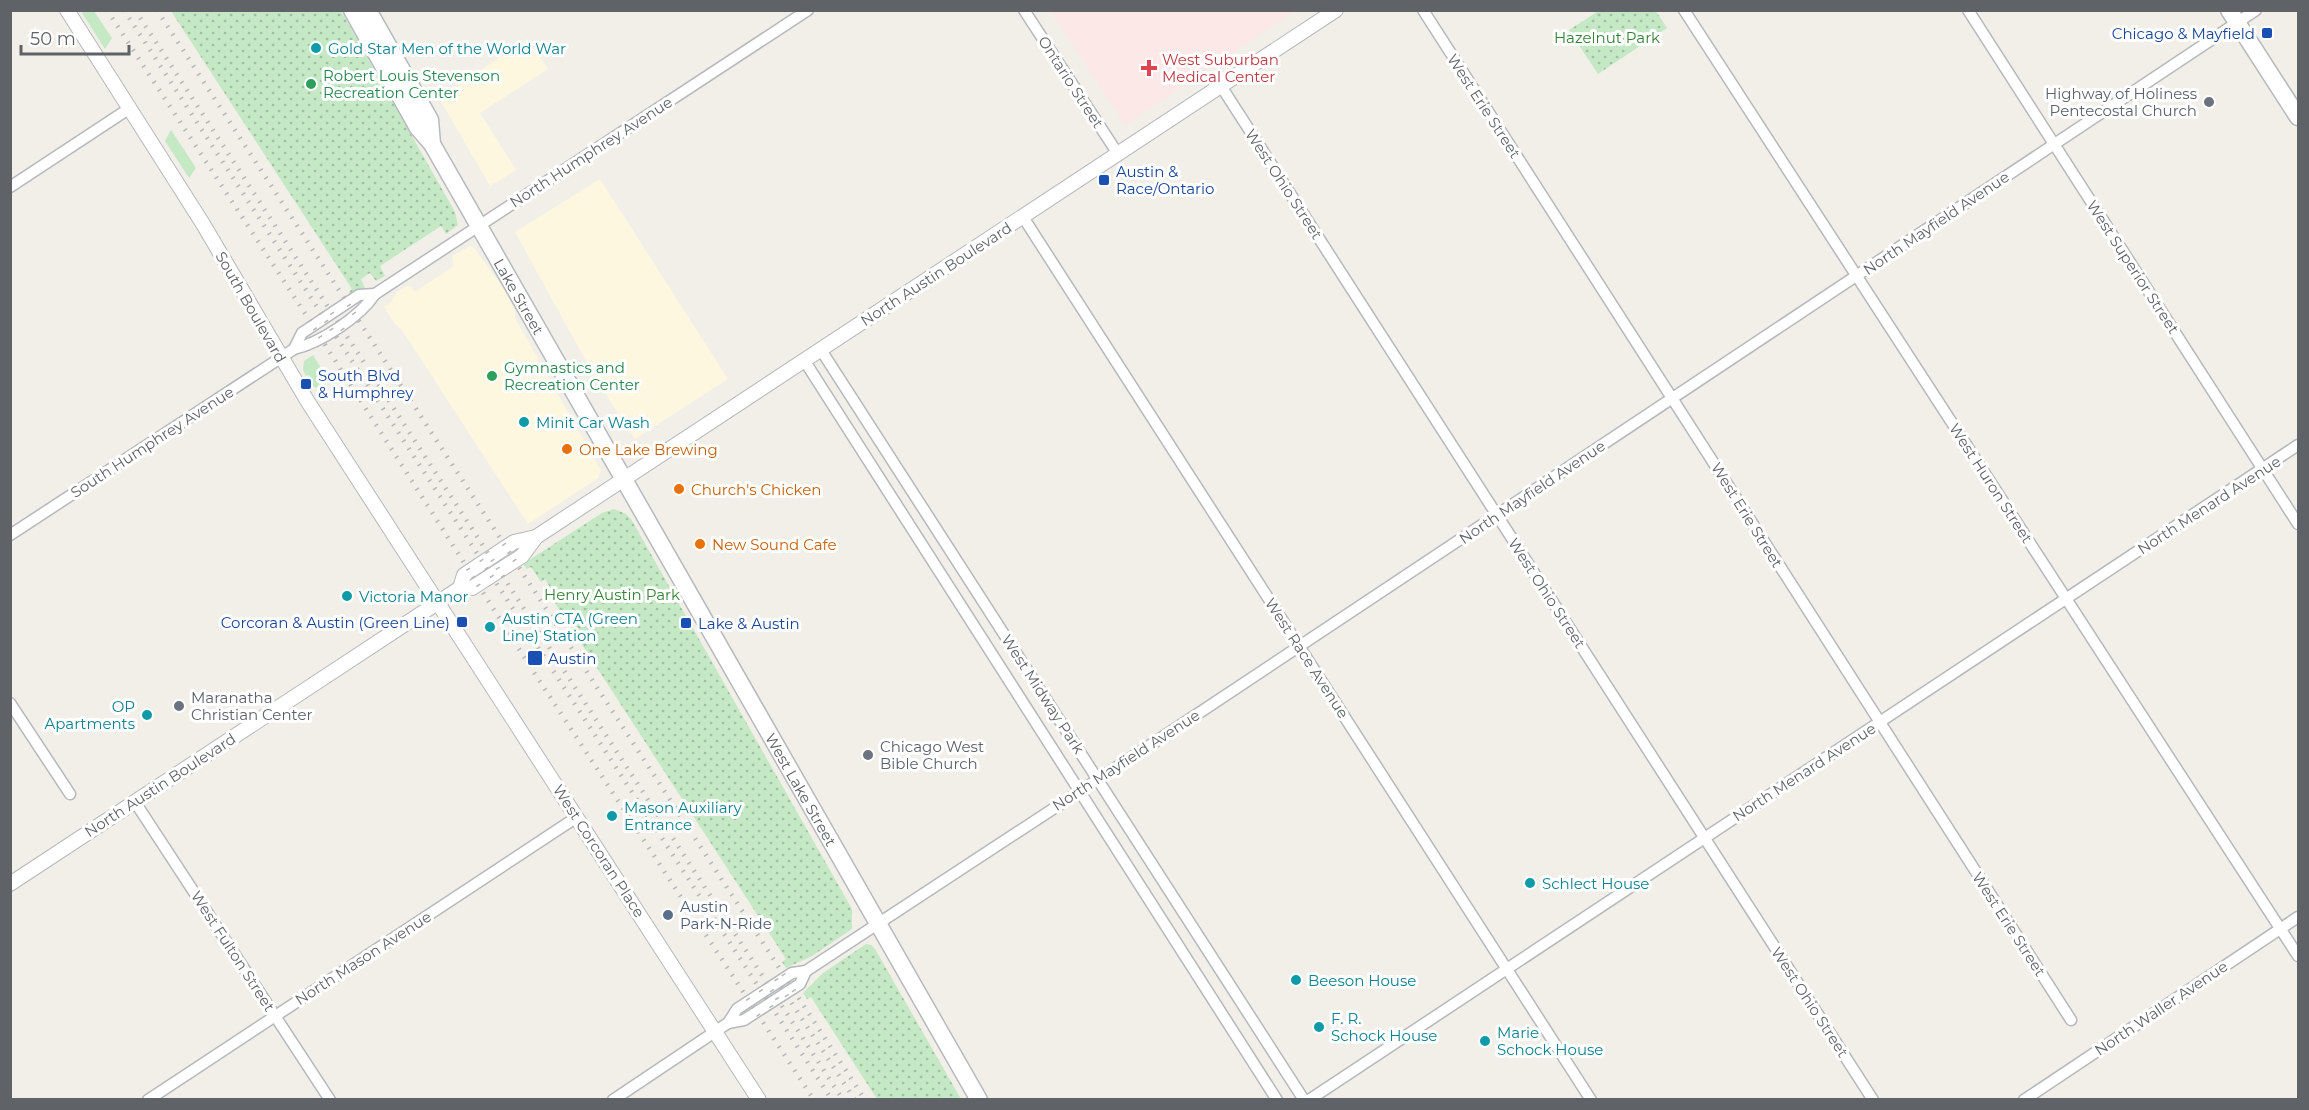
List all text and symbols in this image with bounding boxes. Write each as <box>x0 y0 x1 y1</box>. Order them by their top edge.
scale bar <box>21 18 129 56</box>
place label: Chicago & Mayfield <box>2112 24 2255 43</box>
marker: Chicago & Mayfield <box>2260 26 2274 40</box>
text: 50 m <box>30 28 76 50</box>
park label: Hazelnut Park <box>1554 28 1660 47</box>
street label: Ontario Street <box>1034 32 1108 132</box>
place label: Gold Star Men of the World War <box>328 39 566 58</box>
marker: Gold Star Men of the World War <box>309 41 323 55</box>
place label: West Suburban Medical Center <box>1162 50 1279 86</box>
street label: West Erie Street <box>1443 50 1525 162</box>
marker: West Suburban Medical Center <box>1140 59 1158 77</box>
place label: Robert Louis Stevenson Recreation Center <box>323 66 500 102</box>
marker: Robert Louis Stevenson Recreation Center <box>304 77 318 91</box>
place label: Highway of Holiness Pentecostal Church <box>2045 84 2197 120</box>
street label: North Humphrey Avenue <box>506 92 676 212</box>
marker: Highway of Holiness Pentecostal Church <box>2202 95 2216 109</box>
street label: West Ohio Street <box>1241 125 1327 243</box>
place label: Austin & Race/Ontario <box>1116 162 1214 198</box>
street label: North Mayfield Avenue <box>1859 167 2013 279</box>
marker: Austin & Race/Ontario <box>1097 173 1111 187</box>
street label: West Superior Street <box>2083 197 2183 337</box>
street label: North Austin Boulevard <box>857 218 1015 330</box>
street label: South Boulevard <box>211 248 291 366</box>
street label: Lake Street <box>490 255 548 338</box>
place label: Gymnastics and Recreation Center <box>504 358 640 394</box>
place label: South Blvd & Humphrey <box>318 366 414 402</box>
marker: Gymnastics and Recreation Center <box>485 369 499 383</box>
marker: South Blvd & Humphrey <box>299 377 313 391</box>
street label: South Humphrey Avenue <box>67 382 237 502</box>
place label: Minit Car Wash <box>536 413 650 432</box>
marker: Minit Car Wash <box>517 415 531 429</box>
street label: West Huron Street <box>1945 419 2037 547</box>
street label: North Mayfield Avenue <box>1455 436 1609 548</box>
place label: One Lake Brewing <box>579 440 718 459</box>
marker: One Lake Brewing <box>560 442 574 456</box>
street label: North Menard Avenue <box>2134 452 2284 558</box>
street label: West Erie Street <box>1707 459 1787 571</box>
place label: Church's Chicken <box>691 480 821 499</box>
marker: Church's Chicken <box>672 482 686 496</box>
street label: West Ohio Street <box>1504 534 1590 652</box>
place label: New Sound Cafe <box>712 535 837 554</box>
marker: New Sound Cafe <box>693 537 707 551</box>
park label: Henry Austin Park <box>544 585 680 604</box>
place label: Victoria Manor <box>359 587 468 606</box>
marker: Victoria Manor <box>340 589 354 603</box>
street label: West Race Avenue <box>1261 594 1353 722</box>
place label: Austin CTA (Green Line) Station <box>502 609 638 645</box>
place label: Corcoran & Austin (Green Line) <box>221 613 450 632</box>
place label: Lake & Austin <box>698 614 800 633</box>
marker: Corcoran & Austin (Green Line) <box>455 615 469 629</box>
marker: Lake & Austin <box>679 616 693 630</box>
marker: Austin CTA (Green Line) Station <box>483 620 497 634</box>
street label: West Midway Park <box>997 631 1089 757</box>
marker: Austin <box>526 649 544 667</box>
place label: Austin <box>548 649 596 668</box>
place label: Maranatha Christian Center <box>191 688 312 724</box>
place label: OP Apartments <box>44 697 135 733</box>
marker: Maranatha Christian Center <box>172 699 186 713</box>
street label: North Mayfield Avenue <box>1049 705 1203 815</box>
marker: OP Apartments <box>140 708 154 722</box>
street label: North Menard Avenue <box>1729 719 1879 825</box>
street label: North Austin Boulevard <box>81 729 239 841</box>
street label: West Lake Street <box>761 730 841 849</box>
place label: Chicago West Bible Church <box>880 737 984 773</box>
marker: Chicago West Bible Church <box>861 748 875 762</box>
street label: West Corcoran Place <box>549 781 649 921</box>
place label: Mason Auxiliary Entrance <box>624 798 743 834</box>
marker: Mason Auxiliary Entrance <box>605 809 619 823</box>
street label: West Erie Street <box>1968 868 2050 980</box>
place label: Schlect House <box>1542 874 1649 893</box>
marker: Schlect House <box>1523 876 1537 890</box>
street label: West Fulton Street <box>187 887 279 1015</box>
place label: Austin Park-N-Ride <box>680 897 772 933</box>
street label: North Mason Avenue <box>291 907 435 1009</box>
marker: Austin Park-N-Ride <box>661 908 675 922</box>
street label: West Ohio Street <box>1767 943 1853 1061</box>
street label: North Waller Avenue <box>2091 956 2231 1060</box>
place label: Beeson House <box>1308 971 1416 990</box>
marker: Beeson House <box>1289 973 1303 987</box>
place label: F. R. Schock House <box>1331 1009 1437 1045</box>
marker: F. R. Schock House <box>1312 1020 1326 1034</box>
place label: Marie Schock House <box>1497 1023 1603 1059</box>
marker: Marie Schock House <box>1478 1034 1492 1048</box>

